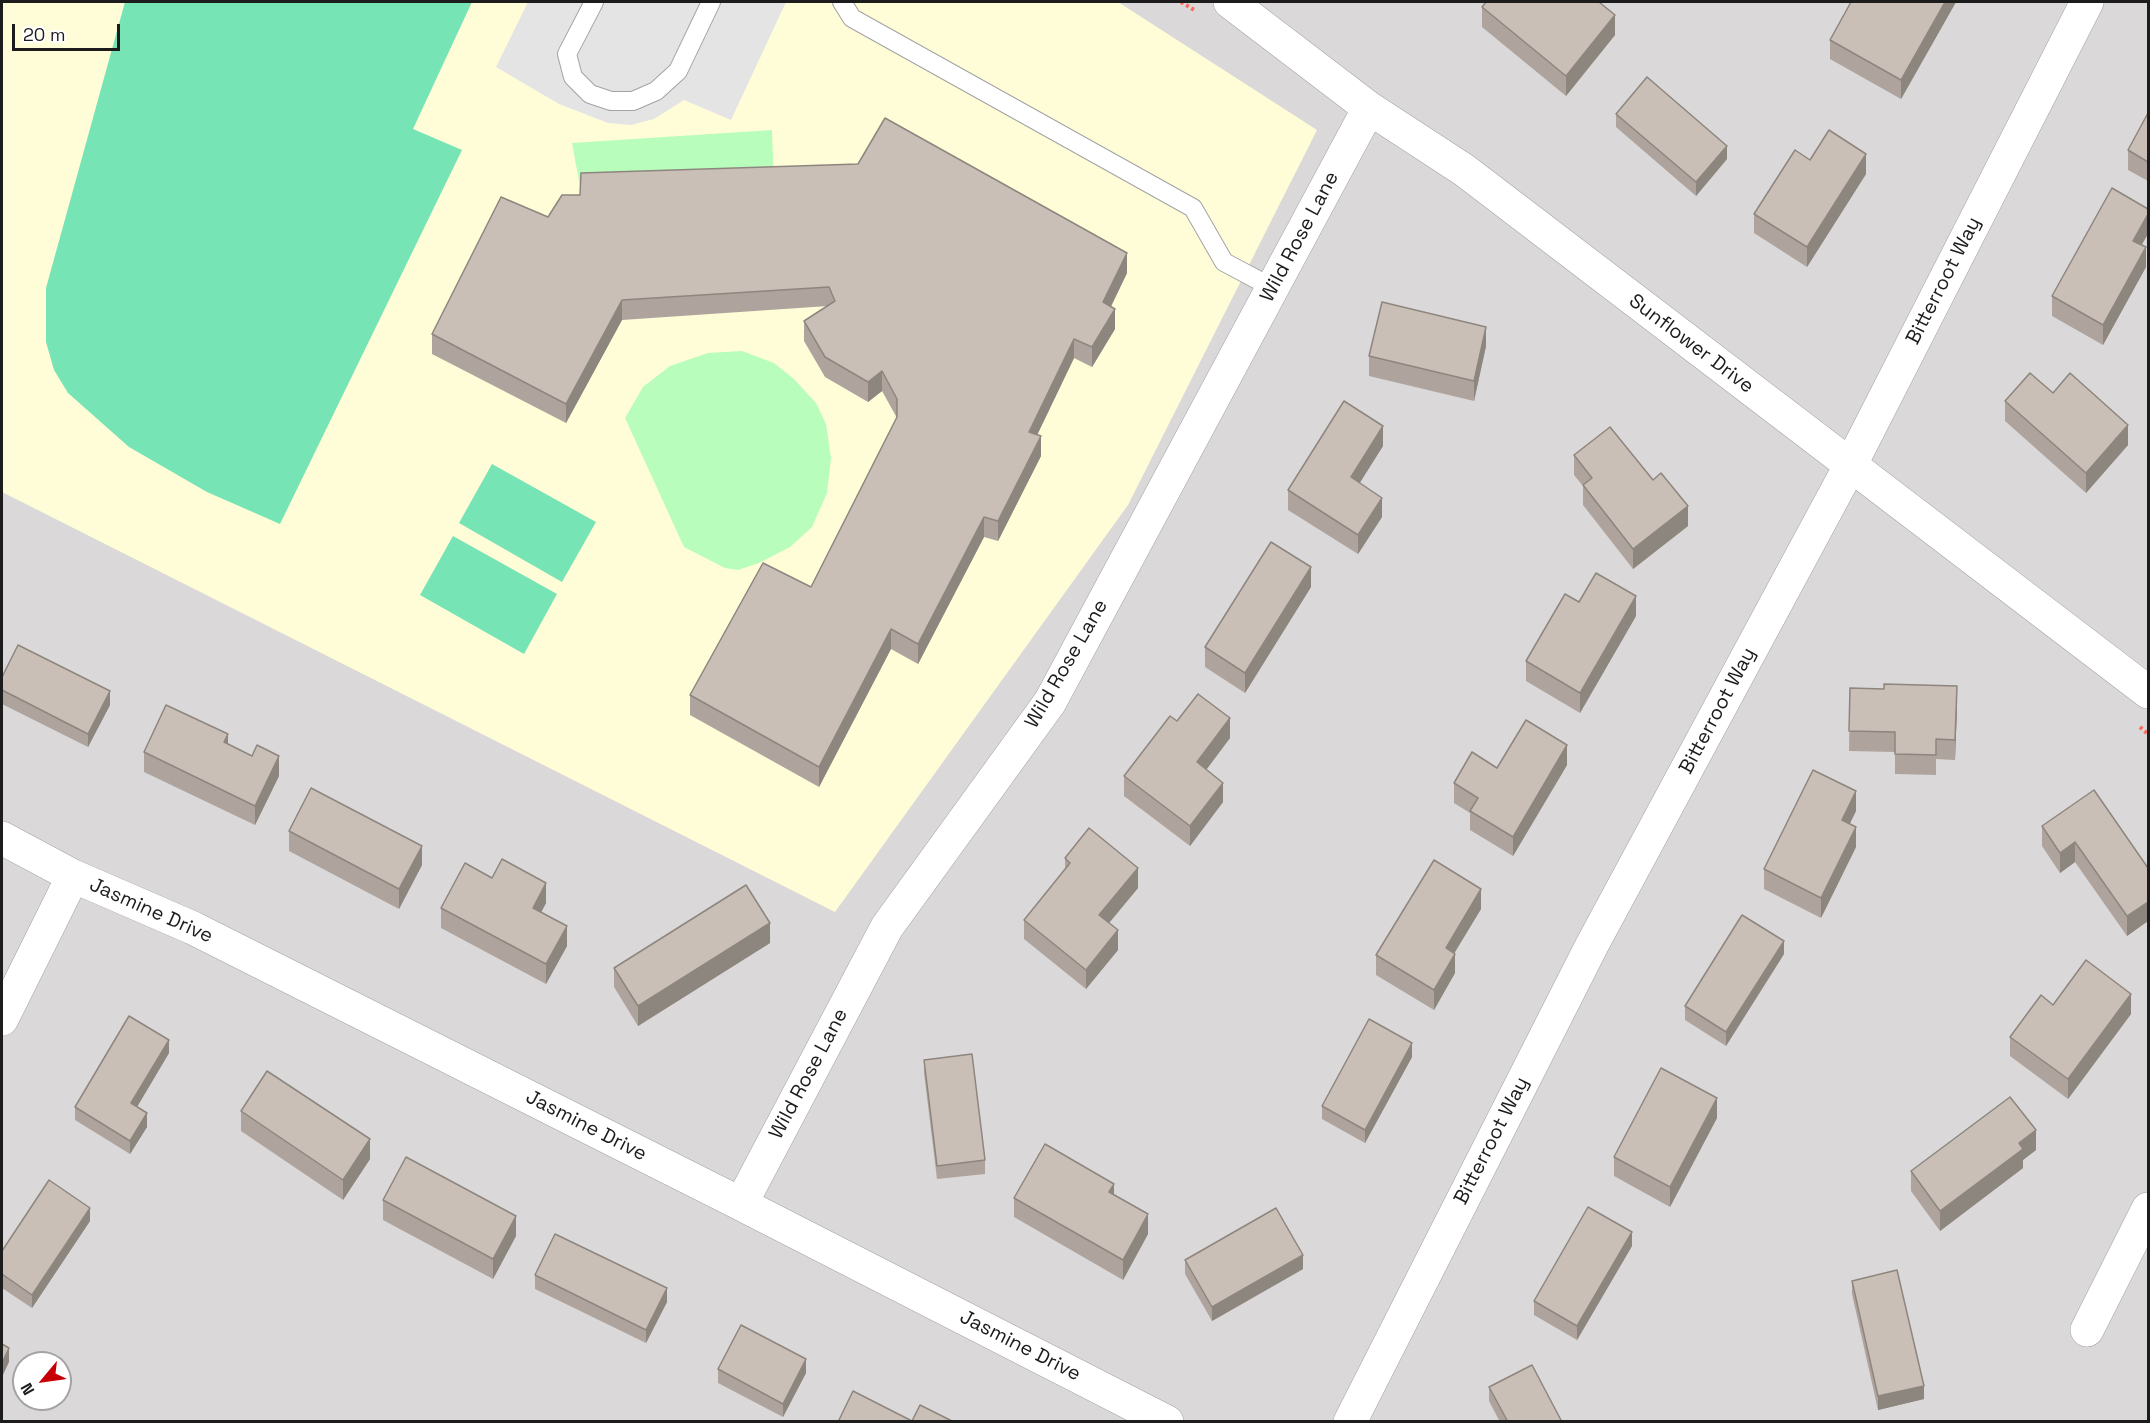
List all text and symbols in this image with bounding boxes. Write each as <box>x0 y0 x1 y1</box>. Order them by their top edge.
scale bar <box>15 12 123 50</box>
text: 20 m <box>23 23 66 46</box>
street label: Wild Rose Lane <box>1256 168 1344 306</box>
street label: Bitterroot Way <box>1902 213 1986 349</box>
street label: Sunflower Drive <box>1624 289 1758 399</box>
street label: Wild Rose Lane <box>1021 595 1113 733</box>
street label: Bitterroot Way <box>1675 644 1761 778</box>
street label: Jasmine Drive <box>86 873 216 949</box>
street label: Wild Rose Lane <box>765 1005 853 1143</box>
street label: Bitterroot Way <box>1450 1073 1534 1209</box>
street label: Jasmine Drive <box>521 1085 651 1167</box>
street label: Jasmine Drive <box>955 1305 1085 1387</box>
north arrow <box>12 1351 72 1411</box>
text: N <box>16 1379 39 1399</box>

